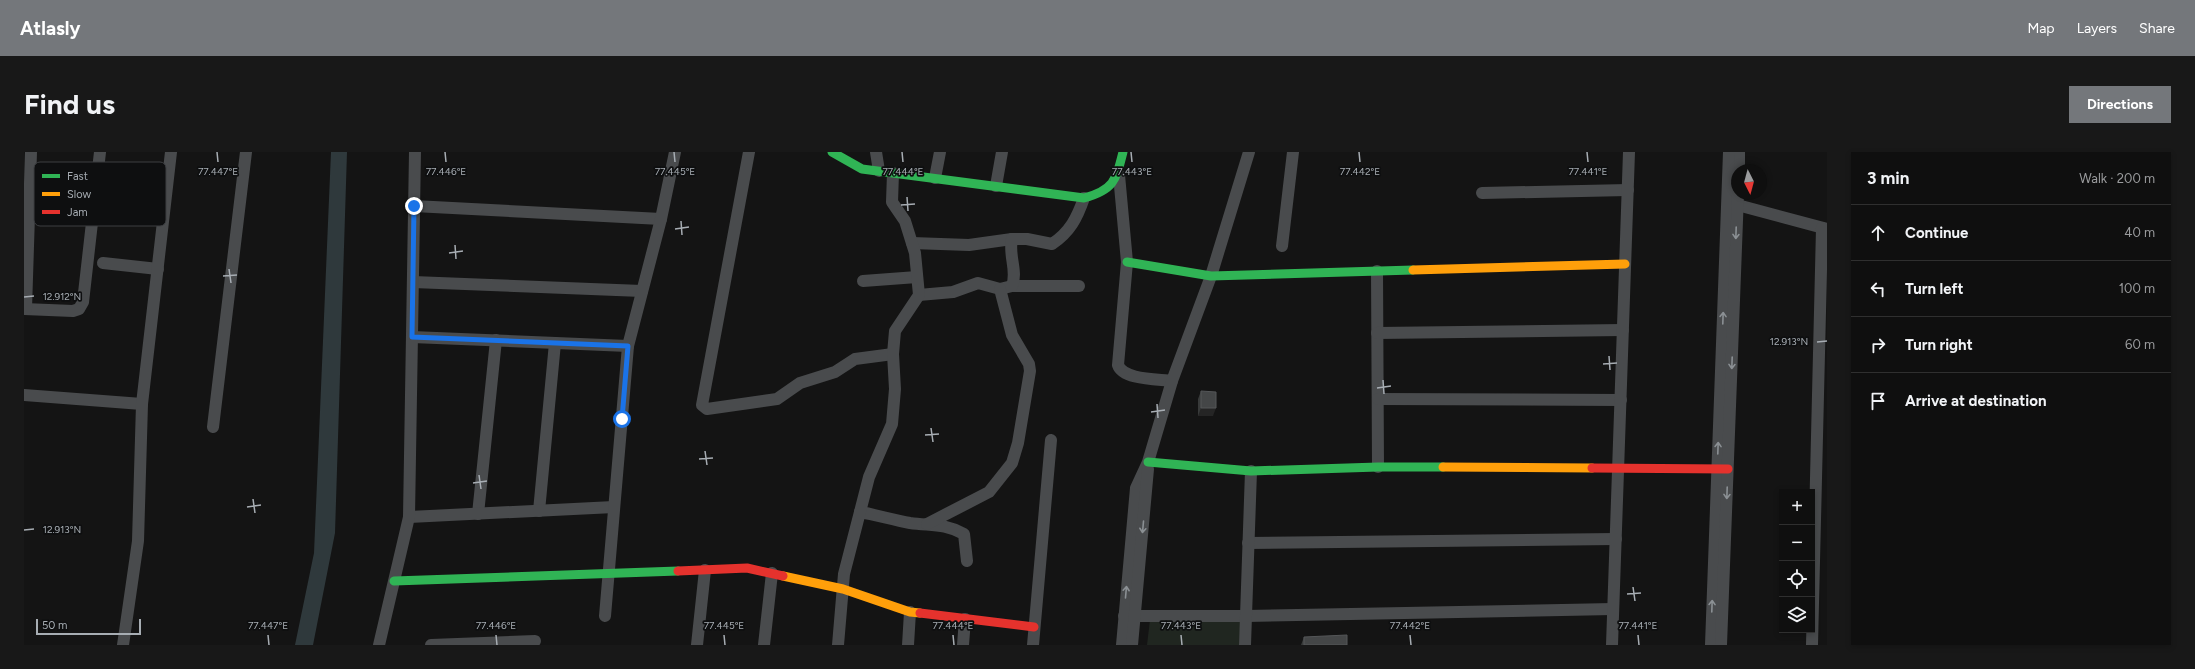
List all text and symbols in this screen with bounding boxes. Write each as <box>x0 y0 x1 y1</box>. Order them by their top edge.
text: Atlasly <box>20 17 80 40</box>
text: Map <box>2027 20 2055 37</box>
text: Layers <box>2077 20 2117 37</box>
text: Share <box>2139 20 2175 37</box>
button: Directions <box>2069 86 2171 123</box>
text: Find us <box>24 87 115 121</box>
legend <box>34 162 166 226</box>
north arrow <box>1731 164 1767 200</box>
text: 77.447°E <box>198 165 238 178</box>
text: 77.446°E <box>426 165 466 178</box>
text: 77.445°E <box>655 165 695 178</box>
text: 77.444°E <box>882 165 924 178</box>
text: 77.443°E <box>1112 165 1152 178</box>
text: 77.442°E <box>1340 165 1380 178</box>
text: 77.441°E <box>1569 165 1608 178</box>
text: 3 min <box>1867 168 1909 188</box>
text: Fast <box>67 170 88 183</box>
text: Walk · 200 m <box>2079 171 2155 186</box>
text: Slow <box>67 188 91 201</box>
route end <box>405 197 423 215</box>
text: Jam <box>67 206 88 219</box>
icon: ahead <box>1867 222 1889 244</box>
text: Continue <box>1905 224 1968 242</box>
text: 40 m <box>2124 225 2155 240</box>
one-way arrow <box>1733 226 1740 239</box>
icon: left <box>1867 278 1889 300</box>
text: Turn left <box>1905 280 1963 298</box>
text: 100 m <box>2119 281 2155 296</box>
text: 12.912°N <box>43 290 81 303</box>
one-way arrow <box>1719 312 1727 325</box>
icon: right <box>1867 334 1889 356</box>
text: 12.913°N <box>1770 335 1808 348</box>
text: Turn right <box>1905 336 1973 354</box>
text: 60 m <box>2125 337 2155 352</box>
one-way arrow <box>1728 356 1735 369</box>
icon: arrive <box>1867 390 1889 412</box>
text: Arrive at destination <box>1905 392 2046 410</box>
route start <box>613 410 631 428</box>
one-way arrow <box>1714 442 1722 455</box>
one-way arrow <box>1723 486 1731 499</box>
map controls <box>1779 489 1815 633</box>
button: + <box>1779 489 1815 525</box>
one-way arrow <box>1139 520 1146 533</box>
text: 12.913°N <box>43 523 81 536</box>
button: − <box>1779 525 1815 561</box>
button: locate <box>1779 561 1815 597</box>
one-way arrow <box>1123 586 1130 599</box>
button: layers <box>1779 597 1815 633</box>
one-way arrow <box>1709 600 1716 613</box>
scale bar <box>36 617 141 636</box>
text: 50 m <box>42 619 67 632</box>
text: 77.447°E <box>248 619 288 632</box>
text: 77.446°E <box>476 619 516 632</box>
text: 77.445°E <box>704 619 744 632</box>
text: 77.444°E <box>932 619 974 632</box>
text: 77.443°E <box>1161 619 1201 632</box>
text: 77.442°E <box>1390 619 1430 632</box>
text: 77.441°E <box>1619 619 1658 632</box>

